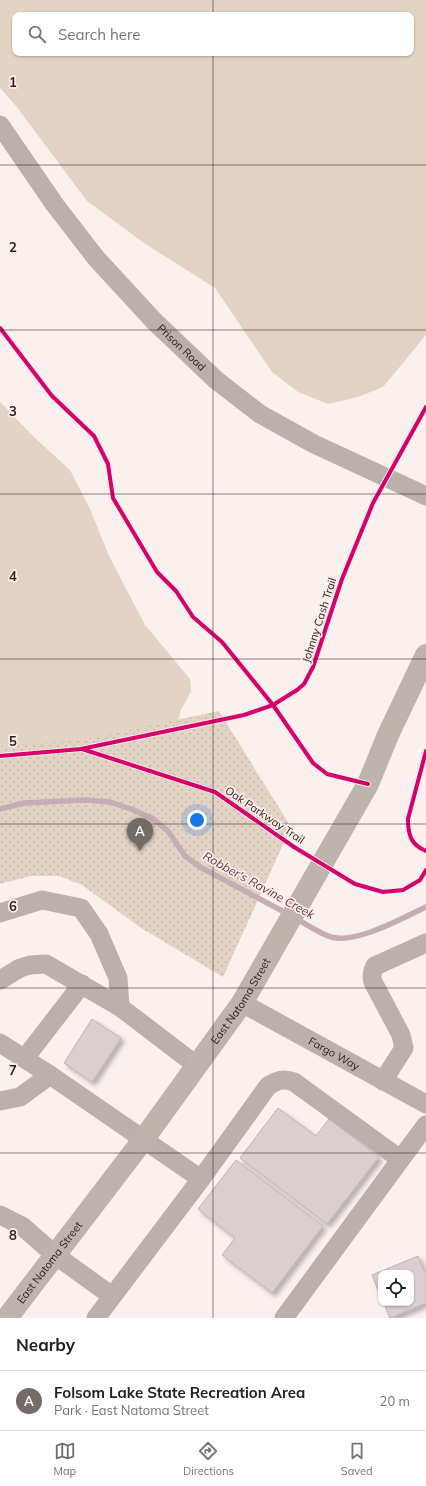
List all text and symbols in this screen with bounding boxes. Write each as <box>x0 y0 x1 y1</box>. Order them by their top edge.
search box <box>12 12 414 56</box>
icon: search <box>26 23 48 45</box>
text: Search here <box>58 25 140 44</box>
text: 1 <box>9 74 17 90</box>
text: 2 <box>9 239 17 255</box>
street label: Prison Road <box>155 321 209 374</box>
text: 3 <box>9 403 17 419</box>
text: 4 <box>9 568 17 584</box>
street label: Johnny Cash Trail <box>299 576 339 664</box>
text: 5 <box>9 733 17 749</box>
street label: Oak Parkway Trail <box>223 783 307 847</box>
your location <box>187 810 207 830</box>
pin: A <box>127 818 153 851</box>
water label: Robber's Ravine Creek <box>201 848 318 922</box>
text: 6 <box>9 898 17 914</box>
street label: East Natoma Street <box>208 955 273 1047</box>
street label: Fargo Way <box>306 1034 362 1073</box>
text: 7 <box>9 1062 17 1078</box>
street label: East Natoma Street <box>14 1218 85 1306</box>
text: 8 <box>9 1227 17 1243</box>
map controls <box>378 1270 414 1306</box>
button: locate <box>378 1270 414 1306</box>
text: Nearby <box>16 1334 75 1355</box>
text: Folsom Lake State Recreation Area <box>54 1383 305 1402</box>
text: A <box>24 1393 34 1409</box>
text: 20 m <box>380 1393 410 1409</box>
text: Park · East Natoma Street <box>54 1402 209 1418</box>
tab: Map <box>53 1440 76 1478</box>
tab: Directions <box>183 1440 234 1478</box>
tab: Saved <box>341 1440 373 1478</box>

